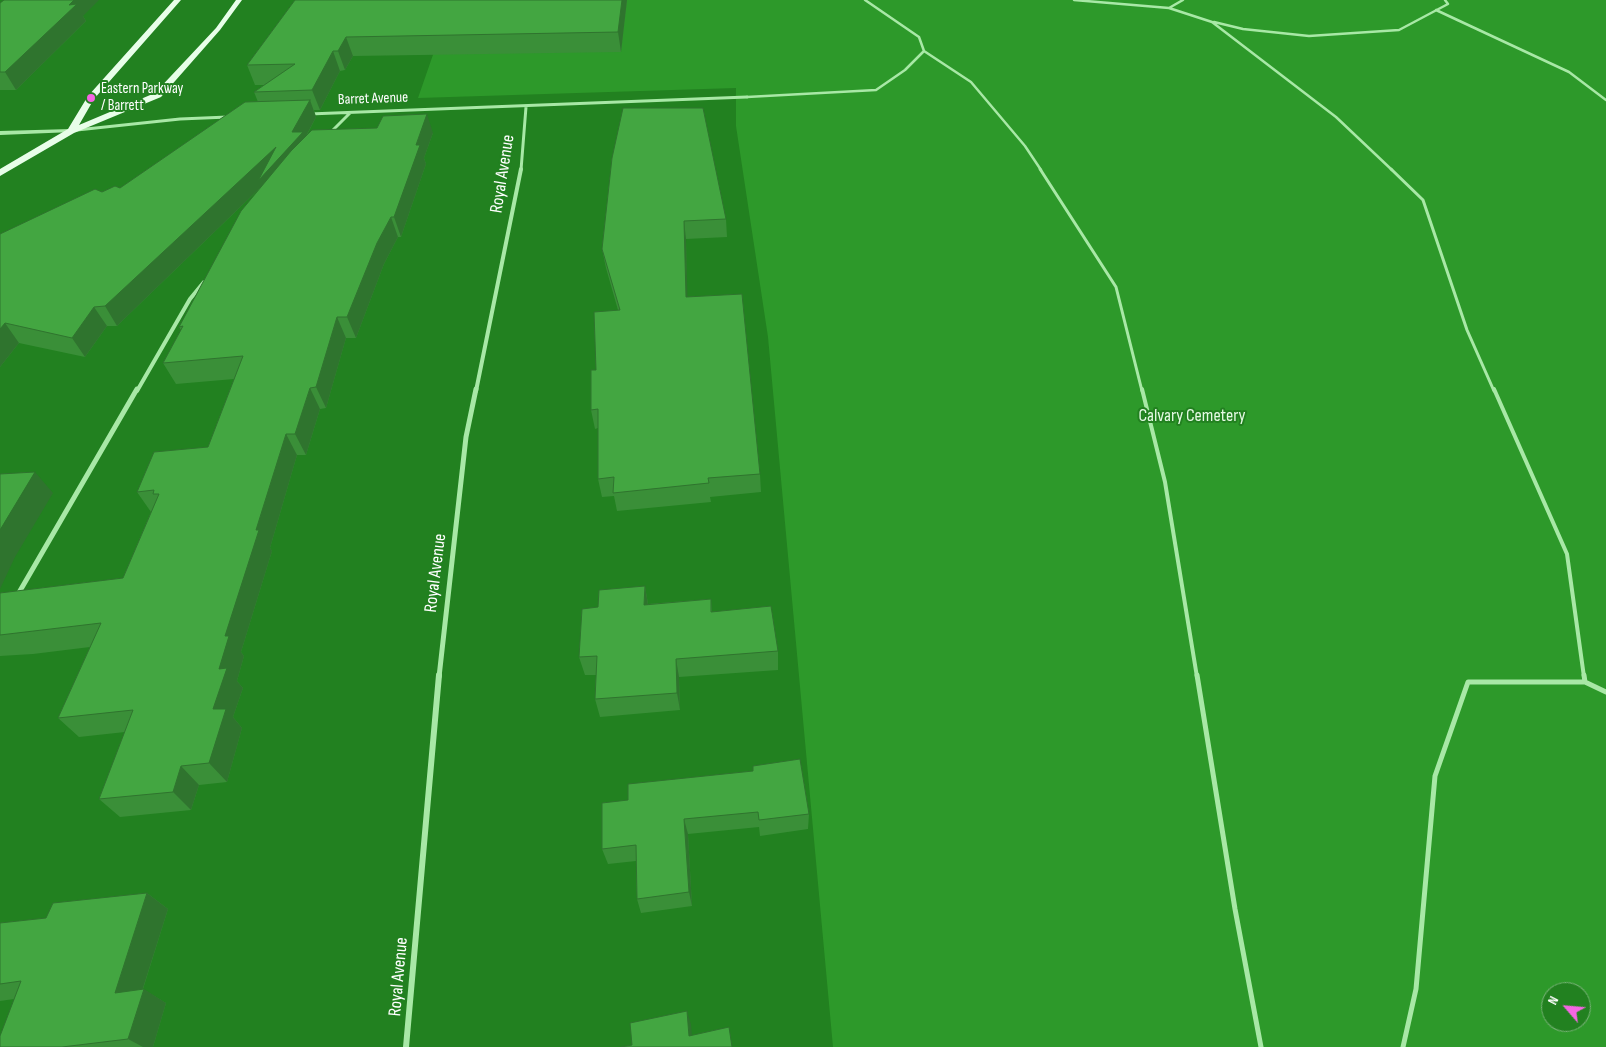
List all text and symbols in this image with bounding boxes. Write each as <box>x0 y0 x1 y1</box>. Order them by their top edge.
place label: Eastern Parkway / Barrett <box>101 80 183 115</box>
street label: Barret Avenue <box>337 89 409 109</box>
marker: Eastern Parkway / Barrett <box>85 92 97 104</box>
street label: Royal Avenue <box>486 133 520 215</box>
park label: Calvary Cemetery <box>1139 405 1245 427</box>
street label: Royal Avenue <box>420 532 452 614</box>
street label: Royal Avenue <box>385 937 413 1017</box>
north arrow <box>1541 982 1591 1032</box>
text: N <box>1544 993 1562 1008</box>

